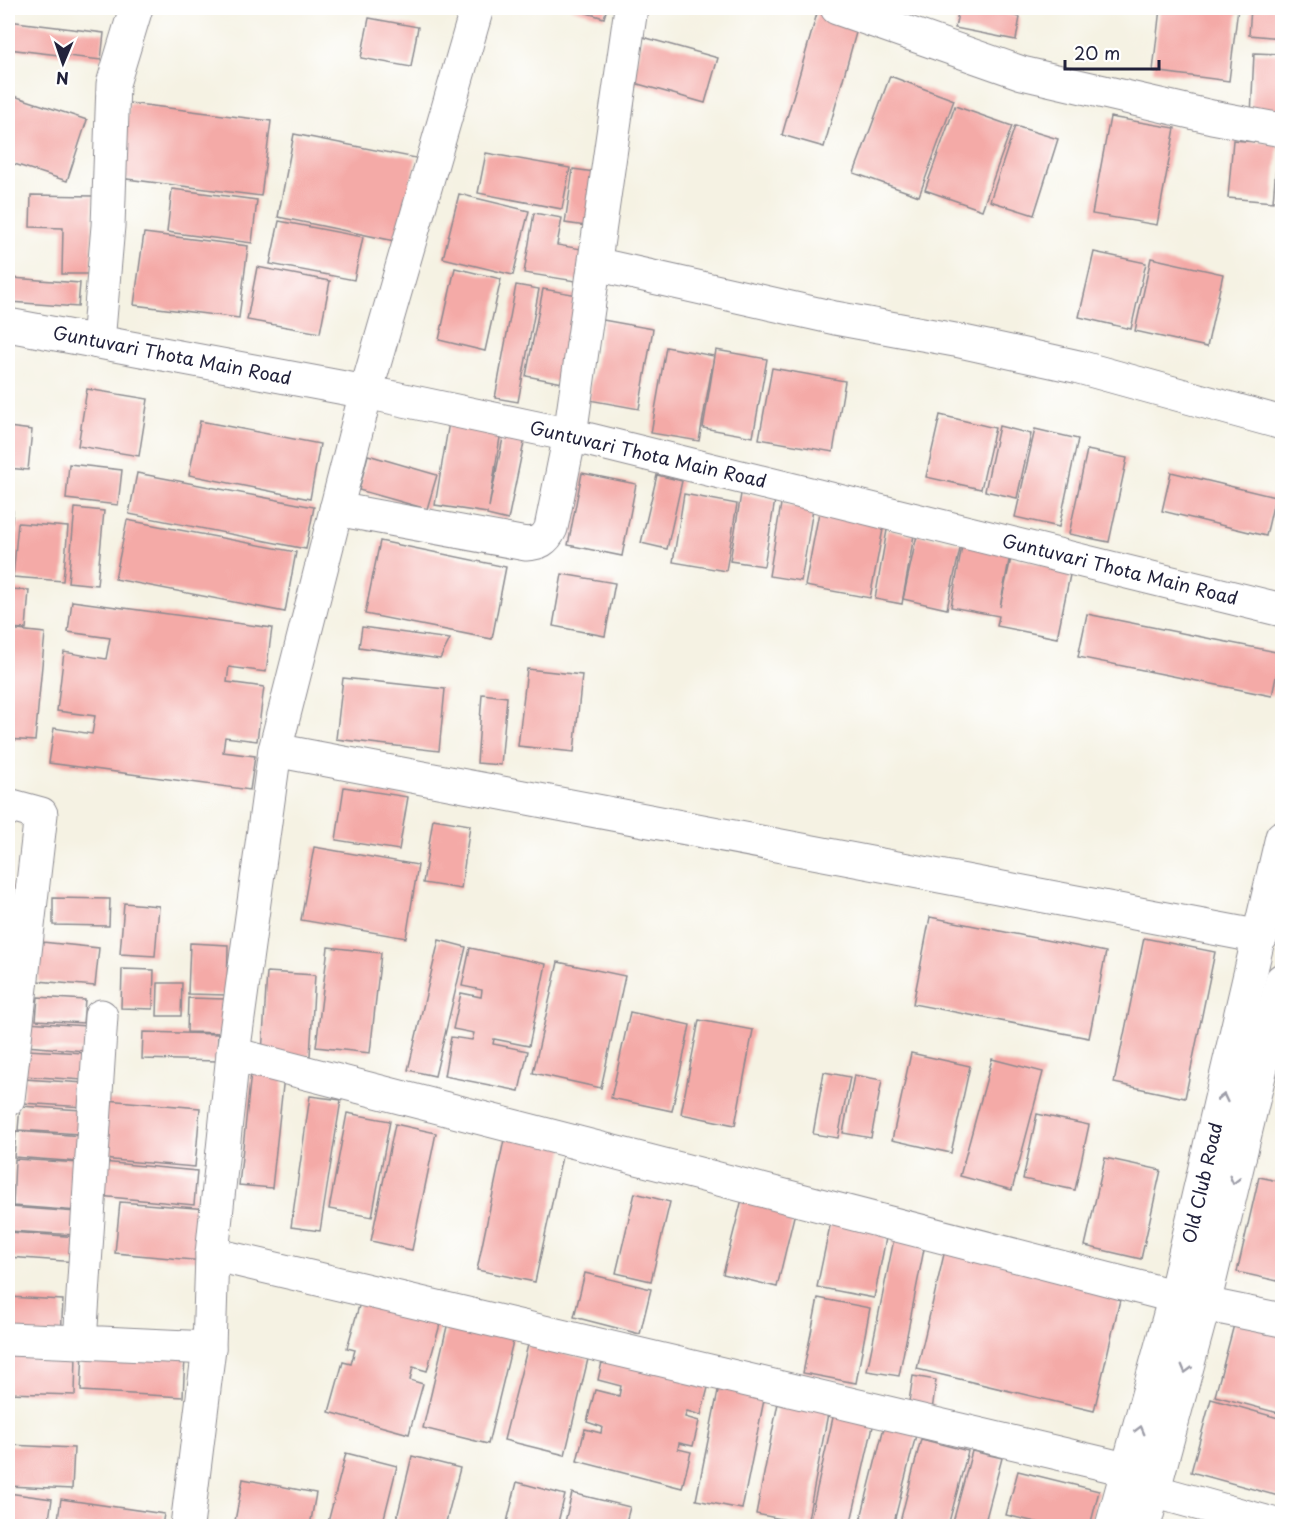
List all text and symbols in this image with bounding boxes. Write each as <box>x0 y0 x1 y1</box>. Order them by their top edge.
north arrow <box>33 33 93 93</box>
scale bar <box>1065 33 1160 71</box>
text: 20 m <box>1074 39 1120 66</box>
text: N <box>56 67 69 91</box>
street label: Guntuvari Thota Main Road <box>51 318 294 391</box>
street label: Guntuvari Thota Main Road <box>527 413 769 494</box>
street label: Guntuvari Thota Main Road <box>1000 526 1241 611</box>
one-way arrow <box>1216 1093 1229 1103</box>
street label: Old Club Road <box>1174 1119 1229 1246</box>
one-way arrow <box>1229 1175 1242 1185</box>
one-way arrow <box>1181 1363 1193 1374</box>
one-way arrow <box>1133 1425 1146 1435</box>

